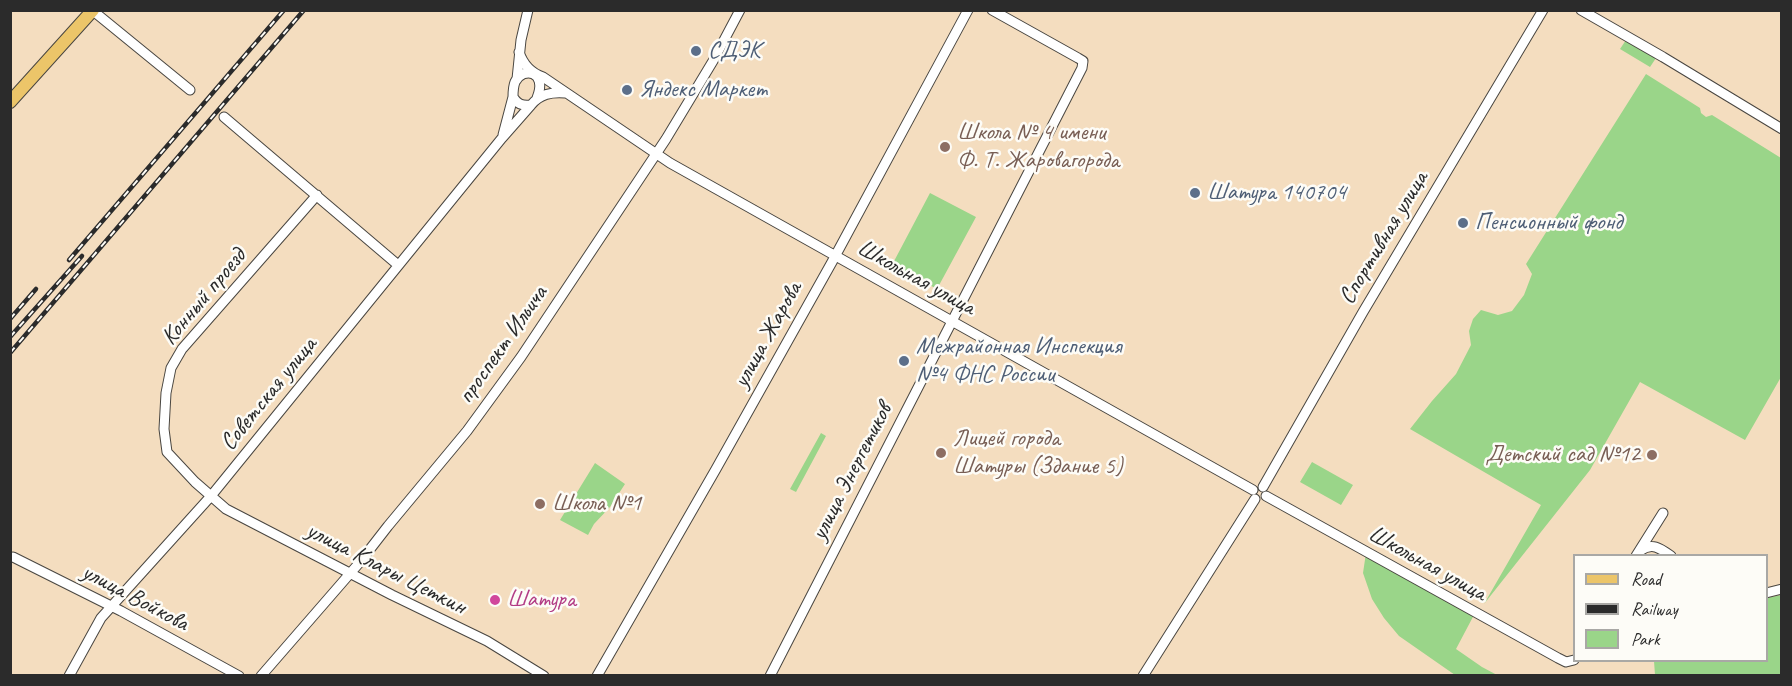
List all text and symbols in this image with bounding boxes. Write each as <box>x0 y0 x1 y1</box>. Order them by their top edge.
place label: СДЭК <box>708 37 761 65</box>
marker: СДЭК <box>689 44 703 58</box>
place label: Яндекс Маркет <box>639 76 767 104</box>
marker: Яндекс Маркет <box>620 83 634 97</box>
place label: Школа № 4 имени Ф. Т. Жаровагорода <box>957 119 1119 175</box>
marker: Школа № 4 имени Ф. Т. Жаровагорода <box>938 140 952 154</box>
street label: Спортивная улица <box>1333 166 1435 310</box>
place label: Шатура 140704 <box>1207 179 1346 207</box>
marker: Шатура 140704 <box>1188 186 1202 200</box>
place label: Пенсионный фонд <box>1475 209 1622 237</box>
marker: Пенсионный фонд <box>1456 216 1470 230</box>
street label: Школьная улица <box>852 234 980 322</box>
street label: Конный проезд <box>155 243 253 351</box>
street label: улица Жарова <box>727 277 809 393</box>
street label: проспект Ильича <box>452 280 554 410</box>
street label: Советская улица <box>215 331 323 457</box>
place label: Межрайонная Инспекция №4 ФНС России <box>916 333 1121 389</box>
marker: Межрайонная Инспекция №4 ФНС России <box>897 354 911 368</box>
street label: улица Энергетиков <box>805 399 899 545</box>
place label: Лицей города Шатуры (Здание 5) <box>953 425 1123 481</box>
place label: Детский сад №12 <box>1485 441 1640 469</box>
marker: Лицей города Шатуры (Здание 5) <box>934 446 948 460</box>
marker: Детский сад №12 <box>1645 448 1659 462</box>
place label: Школа №1 <box>552 490 641 518</box>
marker: Школа №1 <box>533 497 547 511</box>
street label: улица Клары Цеткин <box>301 516 471 622</box>
street label: Школьная улица <box>1363 520 1491 608</box>
legend <box>1573 554 1768 662</box>
street label: улица Войкова <box>77 558 193 638</box>
text: Road <box>1631 568 1661 590</box>
place label: Шатура <box>507 586 575 614</box>
marker: Шатура <box>488 593 502 607</box>
text: Railway <box>1631 598 1678 620</box>
text: Park <box>1631 628 1660 650</box>

